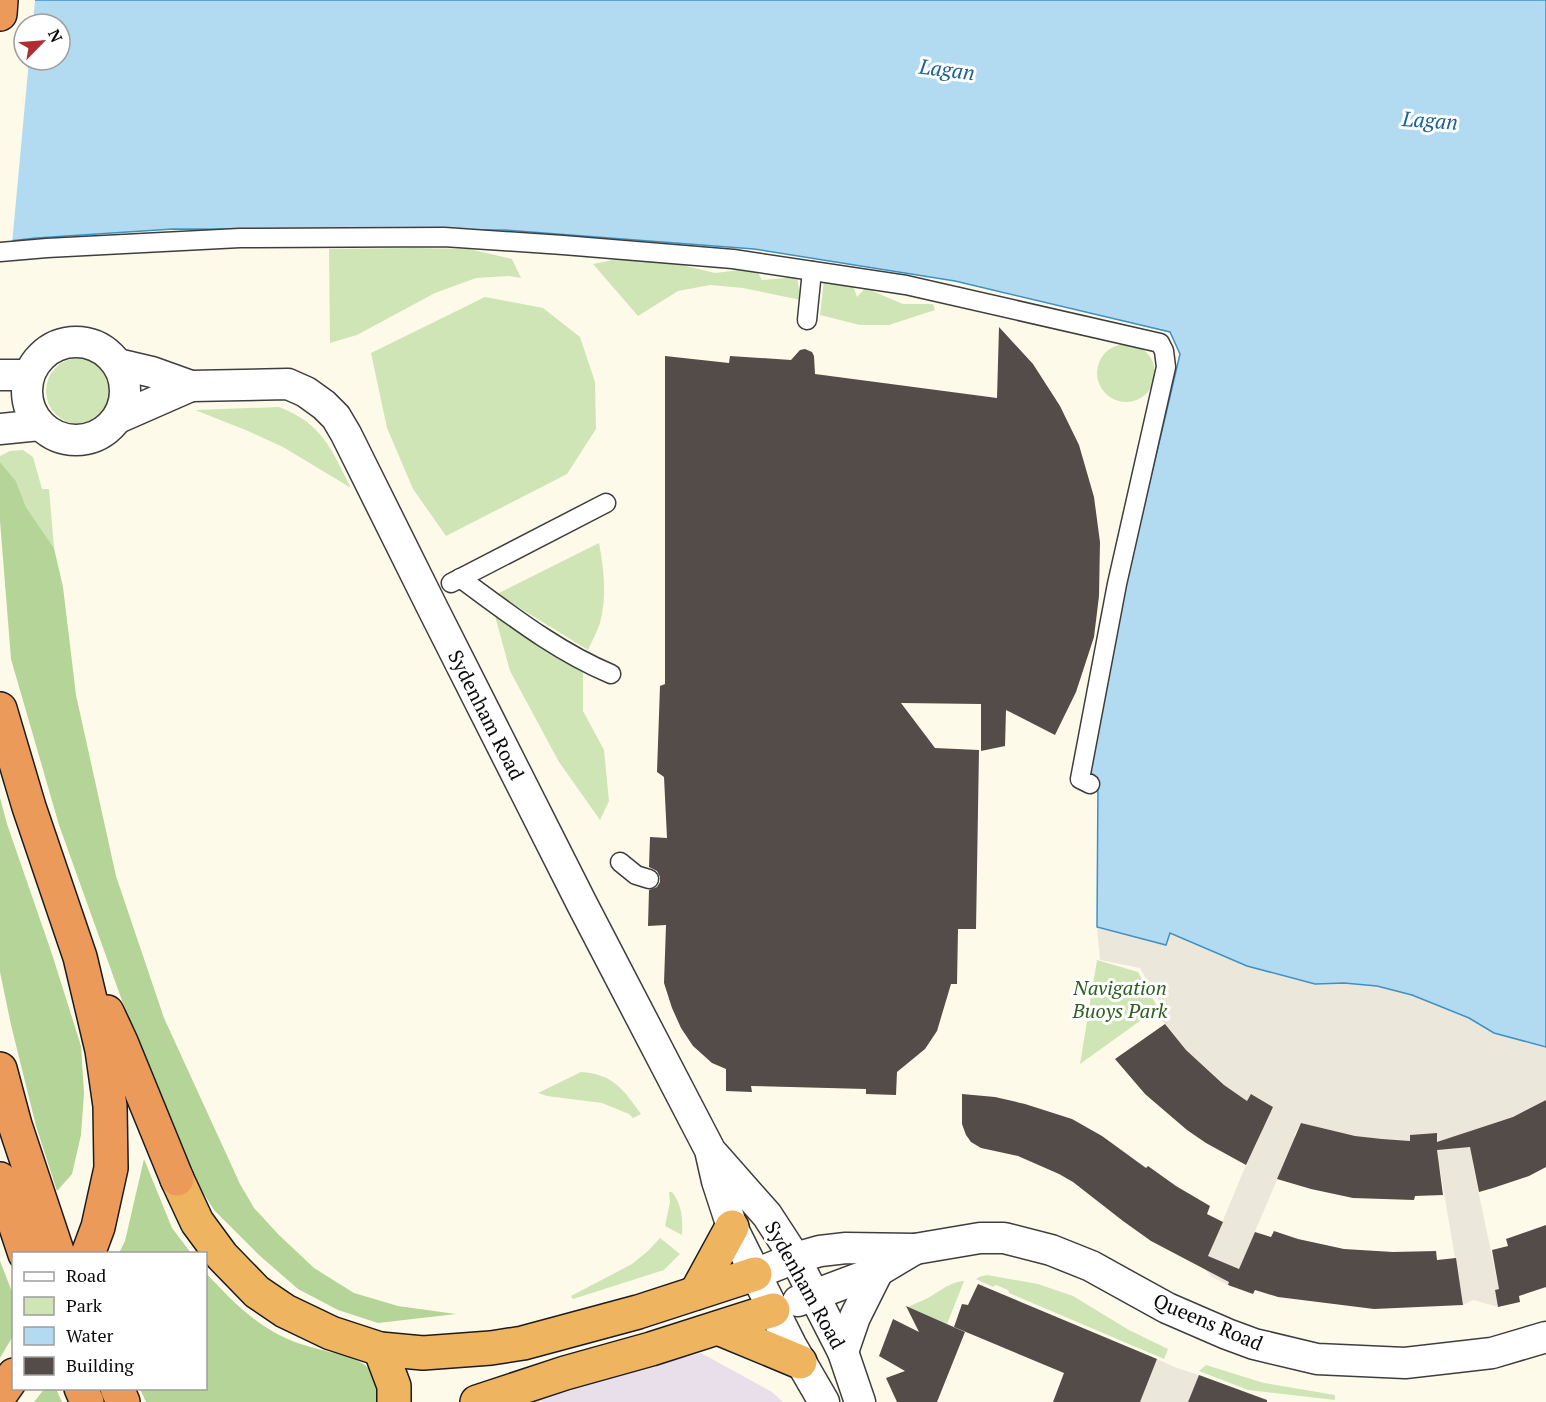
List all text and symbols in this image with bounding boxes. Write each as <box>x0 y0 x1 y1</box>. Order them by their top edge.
north arrow <box>12 12 72 72</box>
text: N <box>43 26 68 46</box>
water label: Lagan <box>917 52 976 86</box>
water label: Lagan <box>1400 104 1459 136</box>
street label: Sydenham Road <box>442 645 531 784</box>
park label: Navigation Buoys Park <box>1072 974 1168 1024</box>
street label: Sydenham Road <box>759 1216 852 1354</box>
legend <box>12 1252 207 1390</box>
text: Road <box>66 1263 106 1287</box>
street label: Queens Road <box>1149 1286 1267 1357</box>
text: Park <box>66 1293 103 1317</box>
text: Water <box>66 1323 113 1347</box>
text: Building <box>66 1353 134 1377</box>

